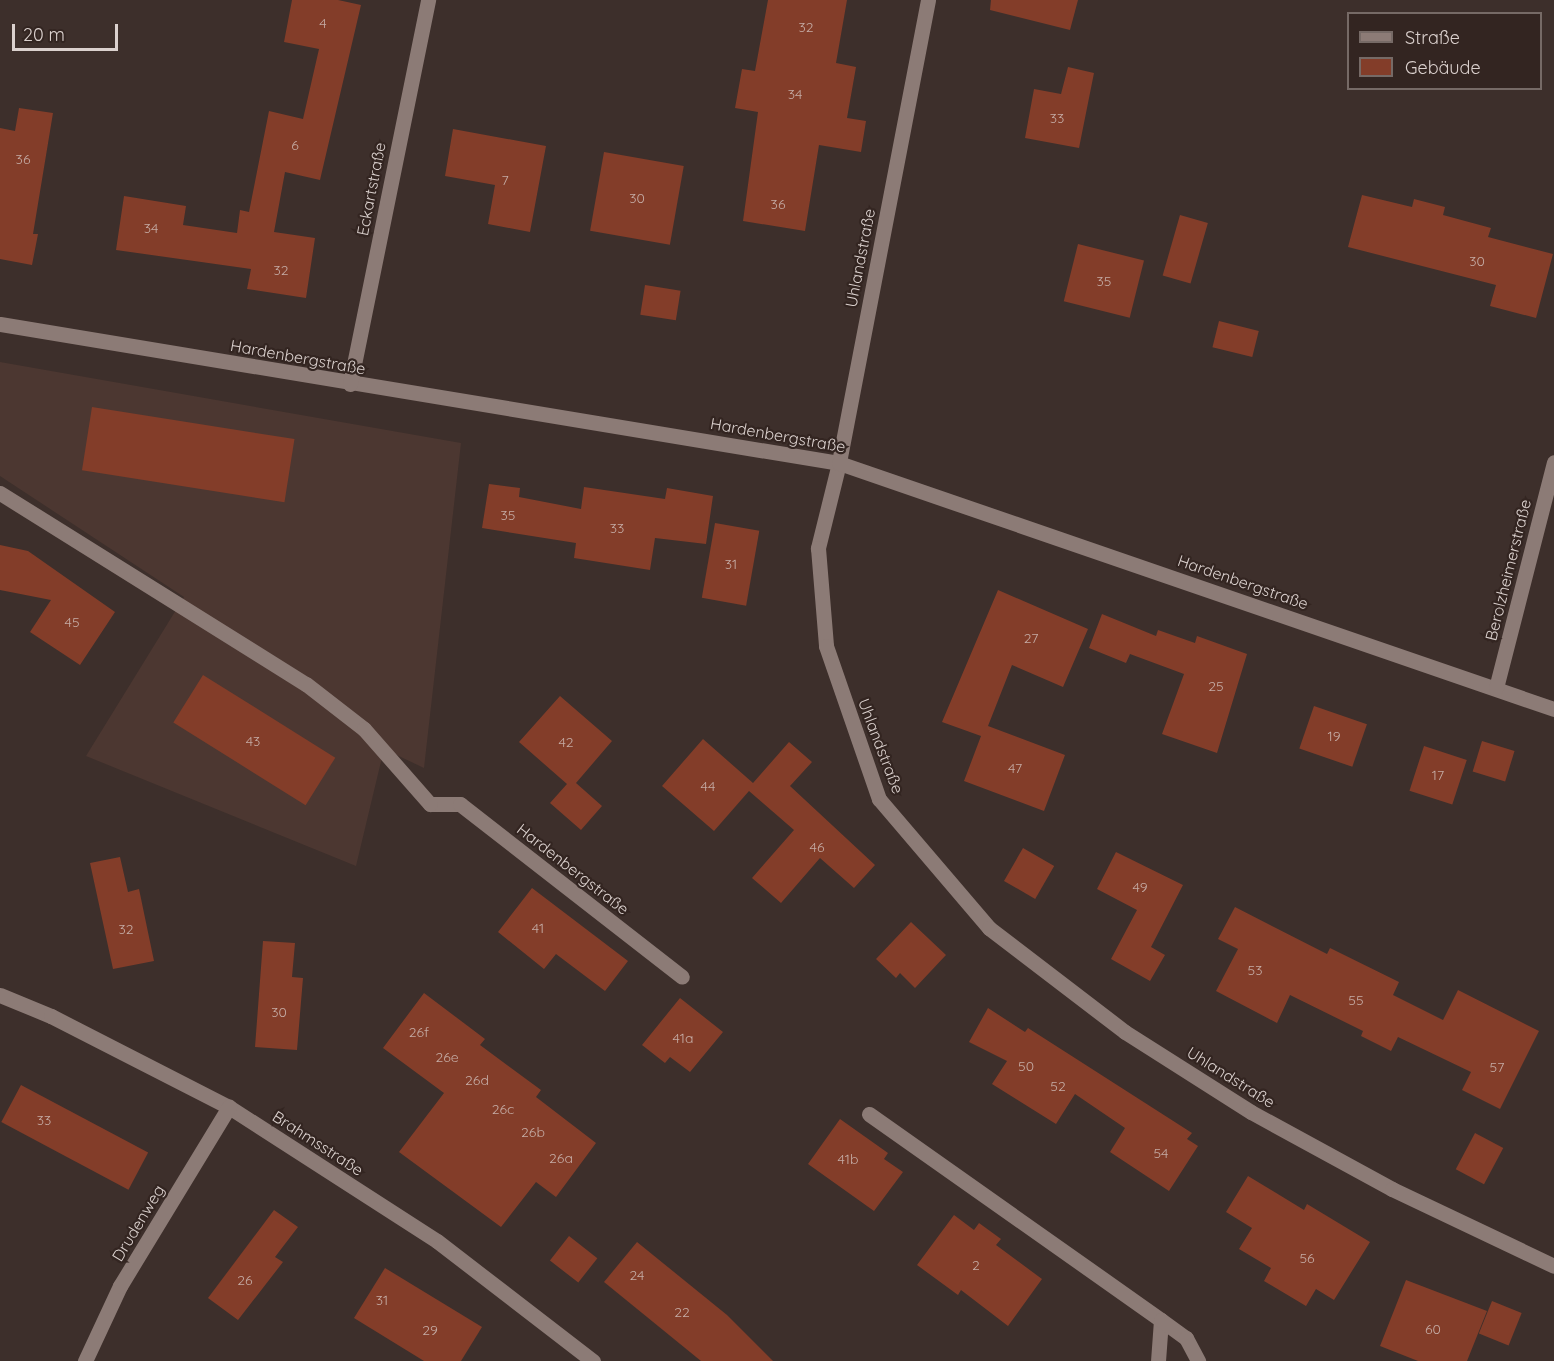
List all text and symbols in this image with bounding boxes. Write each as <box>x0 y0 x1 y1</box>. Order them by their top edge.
scale bar <box>15 12 122 50</box>
legend <box>1347 12 1542 90</box>
house number: 4 <box>319 15 327 31</box>
house number: 32 <box>798 19 814 35</box>
text: 20 m <box>23 23 65 46</box>
text: Straße <box>1405 26 1460 49</box>
text: Gebäude <box>1405 56 1481 79</box>
house number: 34 <box>788 86 802 102</box>
house number: 33 <box>1050 110 1064 126</box>
house number: 6 <box>291 137 299 153</box>
street label: Eckartstraße <box>353 141 389 237</box>
house number: 36 <box>16 151 30 167</box>
house number: 7 <box>501 172 509 188</box>
house number: 30 <box>629 190 645 206</box>
house number: 36 <box>771 196 785 212</box>
street label: Uhlandstraße <box>841 207 879 309</box>
house number: 34 <box>144 220 158 236</box>
house number: 30 <box>1469 253 1485 269</box>
house number: 32 <box>273 262 289 278</box>
house number: 35 <box>1097 273 1111 289</box>
street label: Hardenbergstraße <box>229 336 367 378</box>
street label: Hardenbergstraße <box>709 414 847 456</box>
street label: Berolzheimerstraße <box>1481 497 1535 643</box>
house number: 35 <box>501 507 515 523</box>
house number: 33 <box>610 520 624 536</box>
street label: Hardenbergstraße <box>1175 551 1311 613</box>
house number: 31 <box>725 556 737 572</box>
house number: 45 <box>64 614 80 630</box>
house number: 27 <box>1024 630 1038 646</box>
house number: 25 <box>1208 678 1224 694</box>
street label: Uhlandstraße <box>854 696 908 796</box>
house number: 19 <box>1328 728 1340 744</box>
house number: 43 <box>246 733 260 749</box>
house number: 42 <box>558 734 574 750</box>
house number: 47 <box>1008 760 1022 776</box>
house number: 17 <box>1432 767 1444 783</box>
house number: 44 <box>701 778 715 794</box>
street label: Hardenbergstraße <box>513 819 633 919</box>
house number: 46 <box>810 839 824 855</box>
house number: 49 <box>1133 879 1147 895</box>
house number: 41 <box>532 920 544 936</box>
house number: 32 <box>118 921 134 937</box>
house number: 53 <box>1248 962 1262 978</box>
house number: 55 <box>1348 992 1364 1008</box>
house number: 30 <box>271 1004 287 1020</box>
house number: 26f <box>409 1024 429 1040</box>
house number: 41a <box>673 1030 693 1046</box>
street label: Uhlandstraße <box>1183 1042 1279 1112</box>
house number: 26e <box>435 1049 459 1065</box>
house number: 50 <box>1018 1058 1034 1074</box>
house number: 57 <box>1490 1059 1504 1075</box>
house number: 26d <box>465 1072 489 1088</box>
house number: 52 <box>1050 1078 1066 1094</box>
house number: 26c <box>492 1101 514 1117</box>
street label: Brahmsstraße <box>269 1106 367 1180</box>
house number: 33 <box>37 1112 51 1128</box>
house number: 26b <box>521 1124 545 1140</box>
house number: 54 <box>1153 1145 1169 1161</box>
house number: 26a <box>549 1150 573 1166</box>
house number: 41b <box>838 1151 858 1167</box>
street label: Drudenweg <box>108 1181 168 1265</box>
house number: 56 <box>1299 1250 1315 1266</box>
house number: 2 <box>972 1257 980 1273</box>
house number: 24 <box>630 1267 644 1283</box>
house number: 26 <box>237 1272 253 1288</box>
house number: 31 <box>376 1292 388 1308</box>
house number: 22 <box>674 1304 690 1320</box>
house number: 60 <box>1425 1321 1441 1337</box>
house number: 29 <box>422 1322 438 1338</box>

